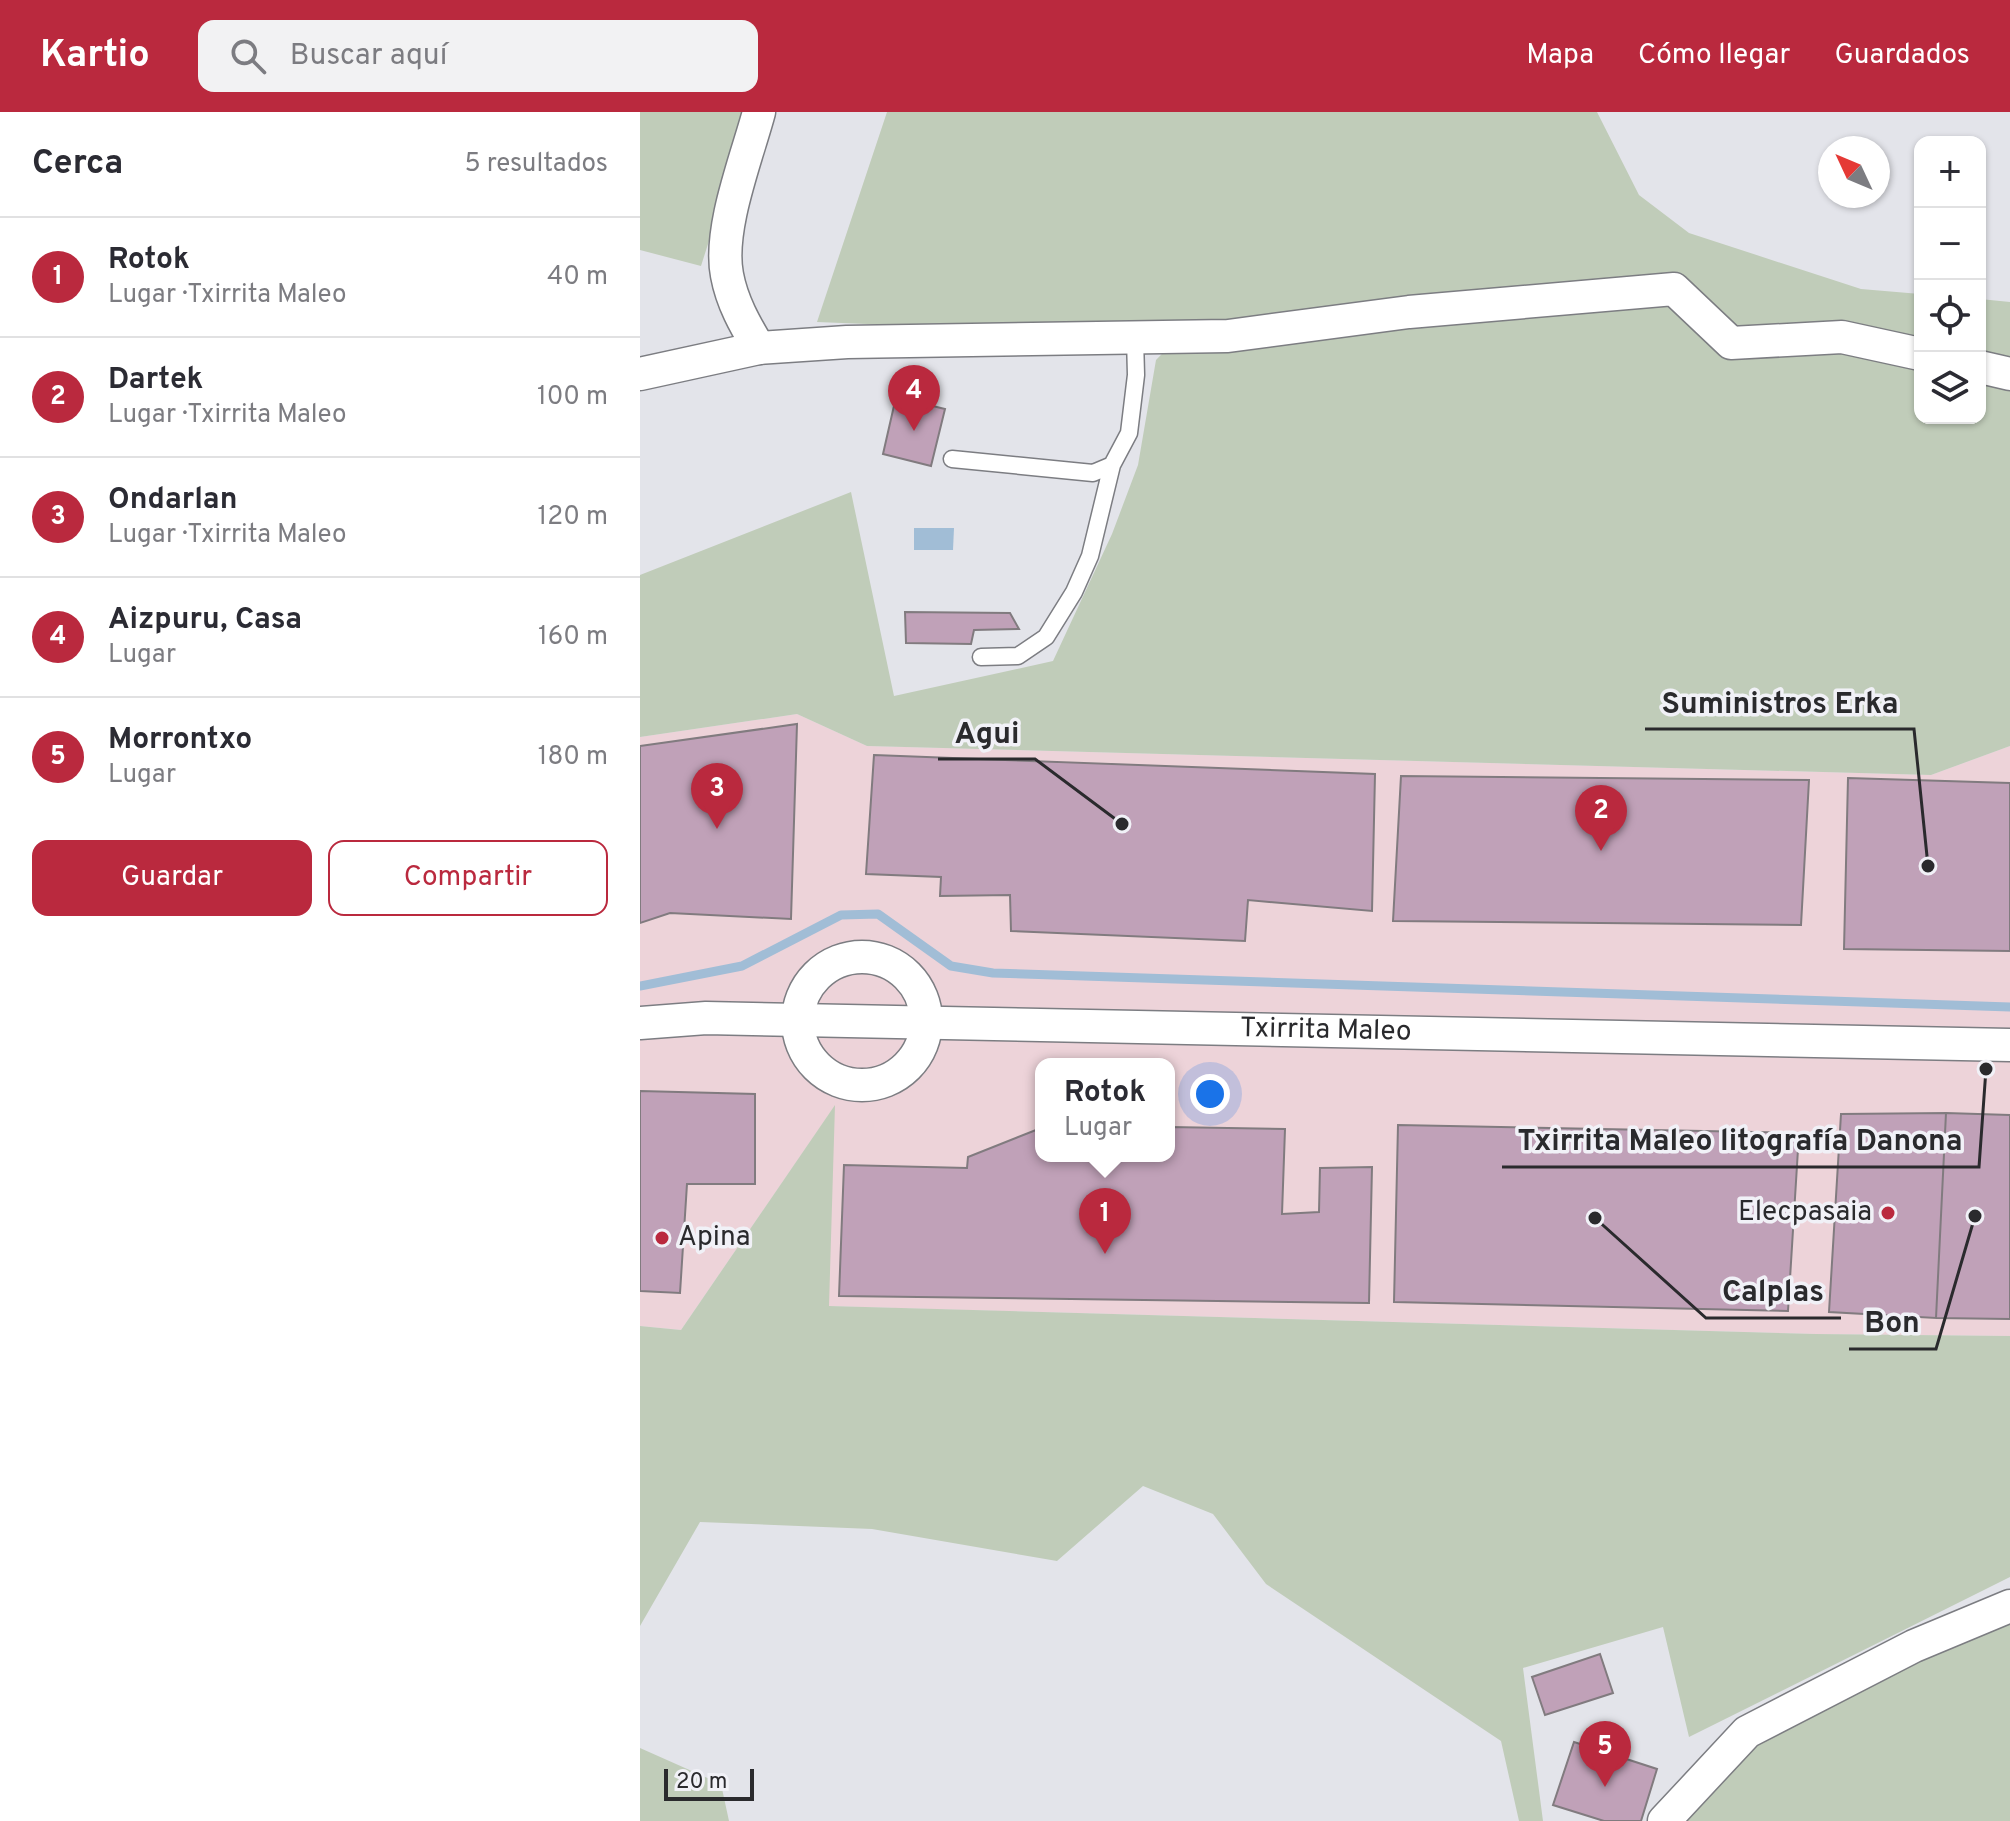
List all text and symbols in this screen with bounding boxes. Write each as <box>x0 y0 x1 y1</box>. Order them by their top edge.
search box <box>198 20 758 92</box>
text: Kartio <box>40 32 150 81</box>
icon: search <box>226 34 270 78</box>
text: Buscar aquí <box>290 38 447 75</box>
text: Mapa <box>1526 38 1594 74</box>
text: Cómo llegar <box>1638 38 1790 74</box>
text: Guardados <box>1834 38 1970 74</box>
north arrow <box>1818 136 1890 208</box>
map controls <box>1914 136 1986 424</box>
button: + <box>1914 136 1986 208</box>
text: Cerca <box>32 143 123 186</box>
text: 5 resultados <box>464 148 608 181</box>
button: − <box>1914 208 1986 280</box>
text: Rotok <box>108 242 190 279</box>
text: 1 <box>53 261 63 294</box>
text: 40 m <box>547 261 608 294</box>
text: Lugar · Txirrita Maleo <box>108 279 347 312</box>
button: locate <box>1914 280 1986 352</box>
button: layers <box>1914 352 1986 424</box>
text: Dartek <box>108 362 203 399</box>
pin: 4 <box>888 365 940 431</box>
text: 2 <box>50 381 66 414</box>
text: 100 m <box>537 381 608 414</box>
text: Lugar · Txirrita Maleo <box>108 399 347 432</box>
text: Ondarlan <box>108 482 238 519</box>
text: 3 <box>50 501 66 534</box>
text: 120 m <box>538 501 608 534</box>
text: Lugar · Txirrita Maleo <box>108 519 347 552</box>
text: Aizpuru, Casa <box>108 602 302 639</box>
text: 4 <box>50 621 66 654</box>
text: 160 m <box>538 621 608 654</box>
text: Lugar <box>108 639 176 672</box>
callout: Suministros Erka <box>1645 675 1914 729</box>
text: Suministros Erka <box>1662 687 1898 724</box>
callout: Agui <box>938 705 1035 759</box>
text: Agui <box>955 717 1019 754</box>
text: Morrontxo <box>108 722 252 759</box>
text: 5 <box>50 741 66 774</box>
text: 180 m <box>538 741 608 774</box>
text: Lugar <box>108 759 176 792</box>
pin: 3 <box>691 763 743 829</box>
pin: 2 <box>1575 785 1627 851</box>
button: Guardar <box>32 840 312 916</box>
button: Compartir <box>328 840 608 916</box>
street label: Txirrita Maleo <box>1239 1011 1412 1051</box>
popup <box>1035 1058 1175 1162</box>
your location <box>1190 1074 1230 1114</box>
text: Rotok <box>1064 1075 1146 1112</box>
text: Lugar <box>1064 1112 1132 1145</box>
callout: Txirrita Maleo litografía Danona <box>1502 1113 1979 1167</box>
text: Txirrita Maleo litografía Danona <box>1517 1124 1963 1161</box>
pin: 1 <box>1079 1188 1131 1254</box>
place label: Elecpasaia <box>1738 1195 1872 1231</box>
marker: Elecpasaia <box>1879 1204 1897 1222</box>
place label: Apina <box>678 1220 751 1256</box>
marker: Apina <box>653 1229 671 1247</box>
callout: Calplas <box>1706 1264 1841 1318</box>
text: Calplas <box>1722 1275 1824 1312</box>
callout: Bon <box>1849 1295 1936 1349</box>
text: Bon <box>1864 1306 1920 1343</box>
pin: 5 <box>1579 1721 1631 1787</box>
scale bar <box>664 1765 754 1801</box>
text: 20 m <box>676 1769 727 1796</box>

